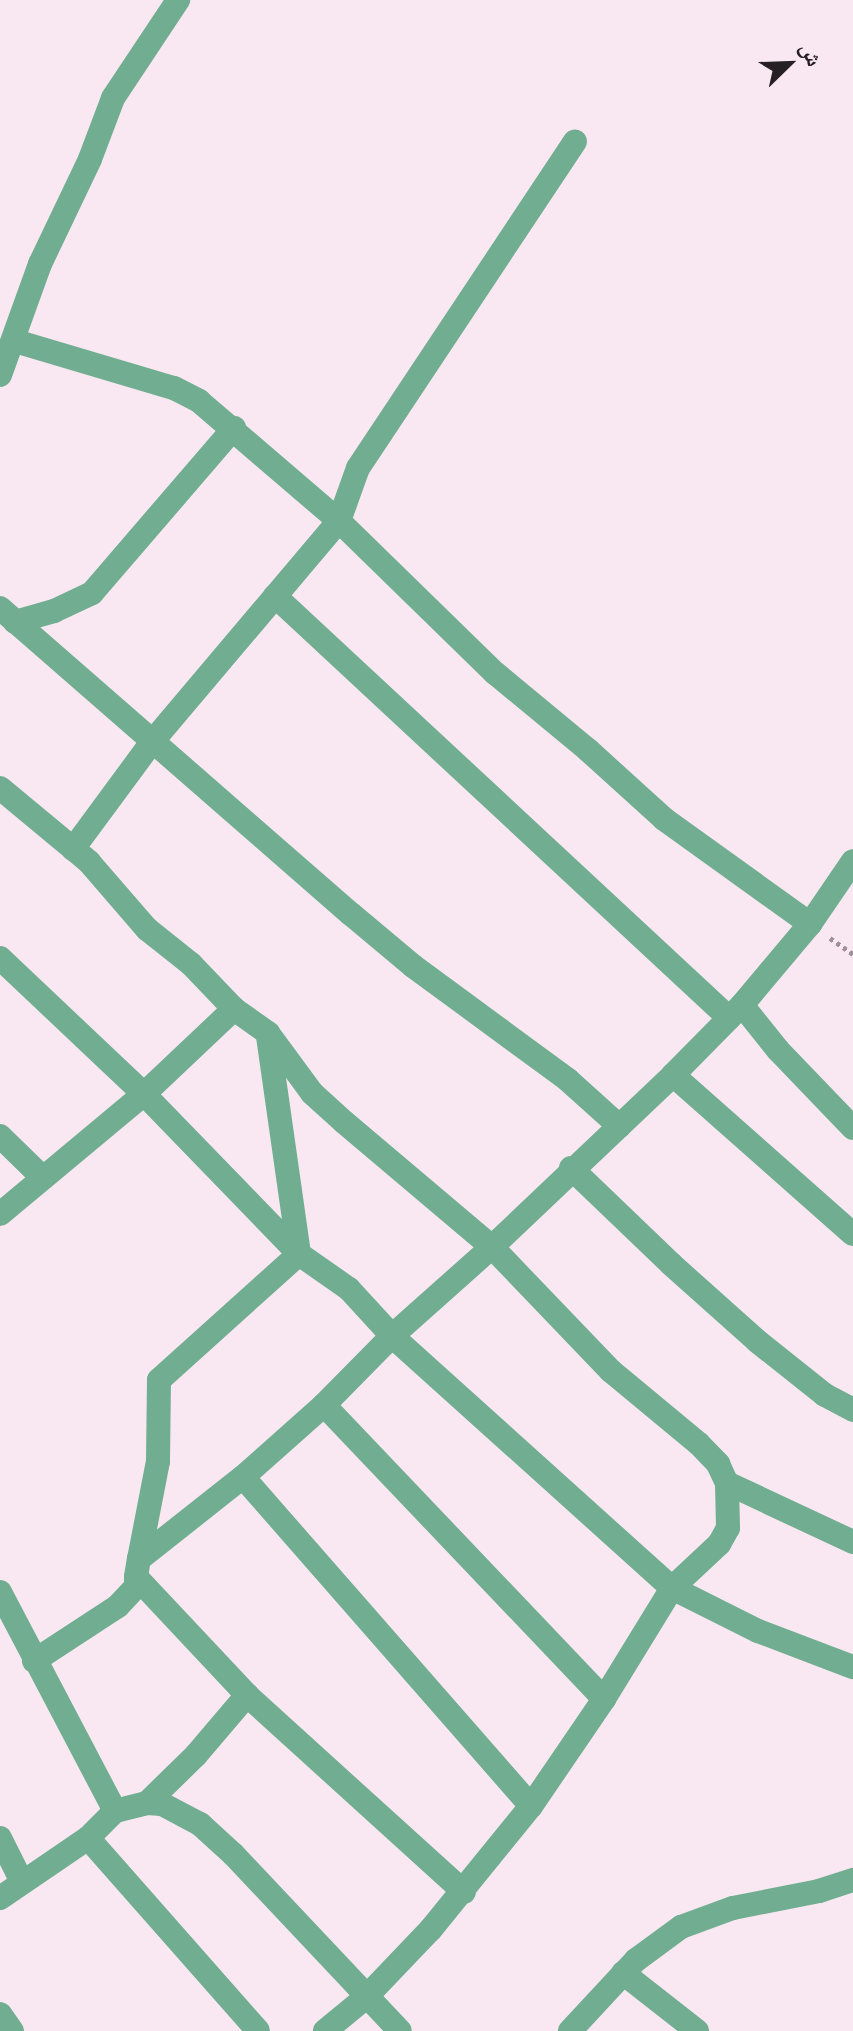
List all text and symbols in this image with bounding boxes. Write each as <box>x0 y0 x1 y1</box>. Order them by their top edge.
north arrow <box>749 24 829 104</box>
text: ش <box>793 38 830 71</box>

